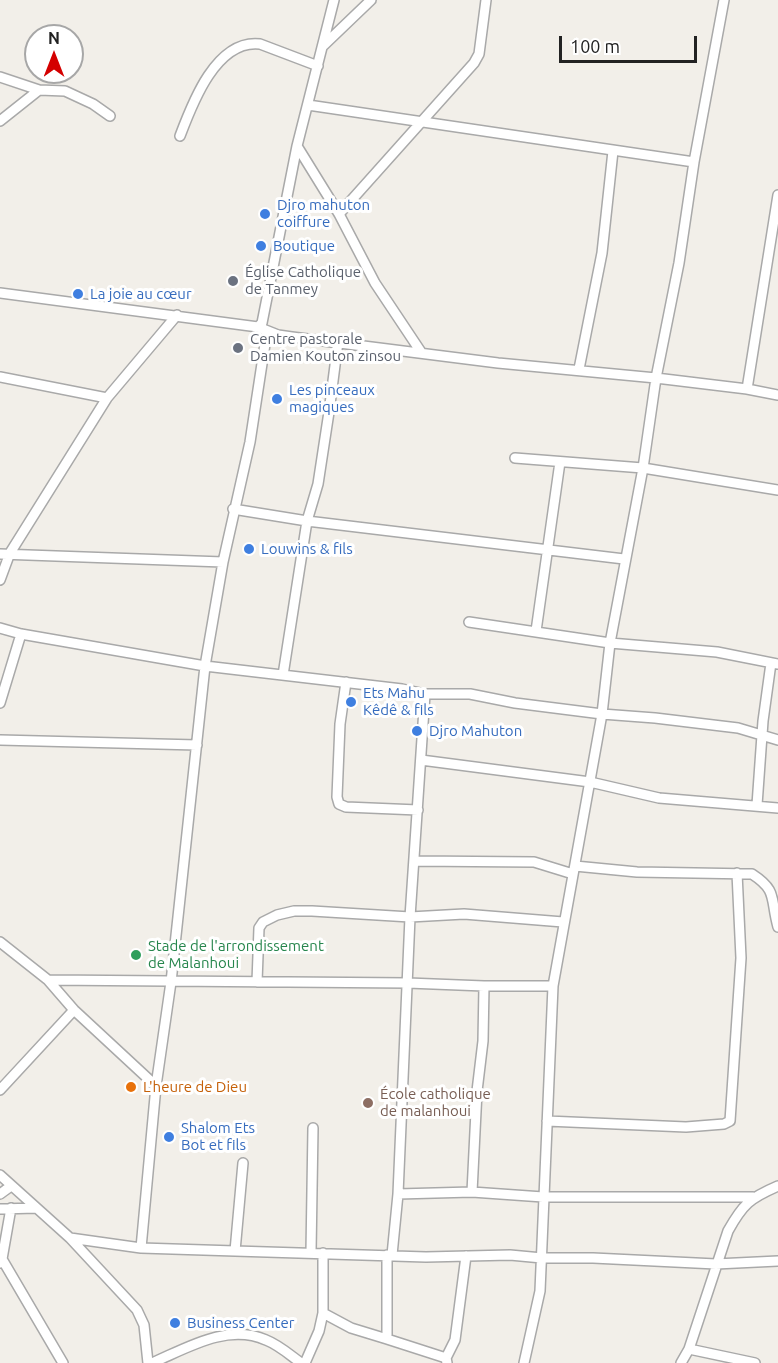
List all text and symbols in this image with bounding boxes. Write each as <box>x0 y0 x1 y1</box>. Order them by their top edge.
north arrow <box>24 24 84 84</box>
scale bar <box>562 24 700 62</box>
text: N <box>48 29 60 47</box>
text: 100 m <box>570 36 620 56</box>
place label: Djro mahuton coiffure <box>277 196 370 231</box>
marker: Djro mahuton coiffure <box>258 207 272 221</box>
place label: Boutique <box>273 237 335 255</box>
marker: Boutique <box>254 239 268 253</box>
place label: Église Catholique de Tanmey <box>245 263 361 298</box>
marker: Église Catholique de Tanmey <box>226 274 240 288</box>
place label: La joie au cœur <box>90 285 192 303</box>
marker: La joie au cœur <box>71 287 85 301</box>
place label: Centre pastorale Damien Kouton zinsou <box>250 330 401 365</box>
marker: Centre pastorale Damien Kouton zinsou <box>231 341 245 355</box>
place label: Les pinceaux magiques <box>289 381 375 416</box>
marker: Les pinceaux magiques <box>270 392 284 406</box>
place label: Louwins & fils <box>261 540 353 558</box>
marker: Louwins & fils <box>242 542 256 556</box>
place label: Ets Mahu Kêdê & fils <box>363 684 434 719</box>
marker: Ets Mahu Kêdê & fils <box>344 695 358 709</box>
place label: Djro Mahuton <box>429 722 522 740</box>
marker: Djro Mahuton <box>410 724 424 738</box>
place label: Stade de l'arrondissement de Malanhoui <box>148 937 324 972</box>
marker: Stade de l'arrondissement de Malanhoui <box>129 948 143 962</box>
place label: L'heure de Dieu <box>143 1078 247 1096</box>
marker: L'heure de Dieu <box>124 1080 138 1094</box>
place label: École catholique de malanhoui <box>380 1085 491 1120</box>
marker: École catholique de malanhoui <box>361 1096 375 1110</box>
place label: Shalom Ets Bot et fils <box>181 1119 255 1154</box>
marker: Shalom Ets Bot et fils <box>162 1130 176 1144</box>
place label: Business Center <box>187 1314 294 1332</box>
marker: Business Center <box>168 1316 182 1330</box>

